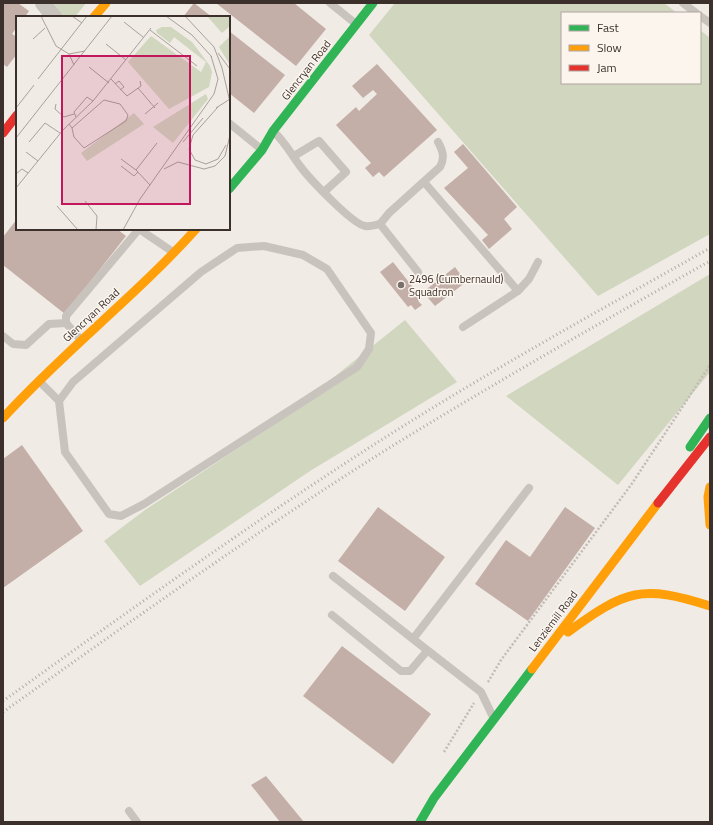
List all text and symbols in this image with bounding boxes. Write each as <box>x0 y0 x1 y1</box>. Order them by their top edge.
legend <box>561 12 701 84</box>
inset map <box>16 16 230 230</box>
text: Fast <box>597 18 620 37</box>
street label: Glencryan Road <box>277 36 335 103</box>
text: Slow <box>597 38 622 57</box>
text: Jam <box>597 58 617 77</box>
place label: 2496 (Cumbernauld) Squadron <box>409 271 503 300</box>
marker: 2496 (Cumbernauld) Squadron <box>396 280 406 290</box>
street label: Glencryan Road <box>59 284 123 345</box>
street label: Lenziemill Road <box>525 587 581 655</box>

